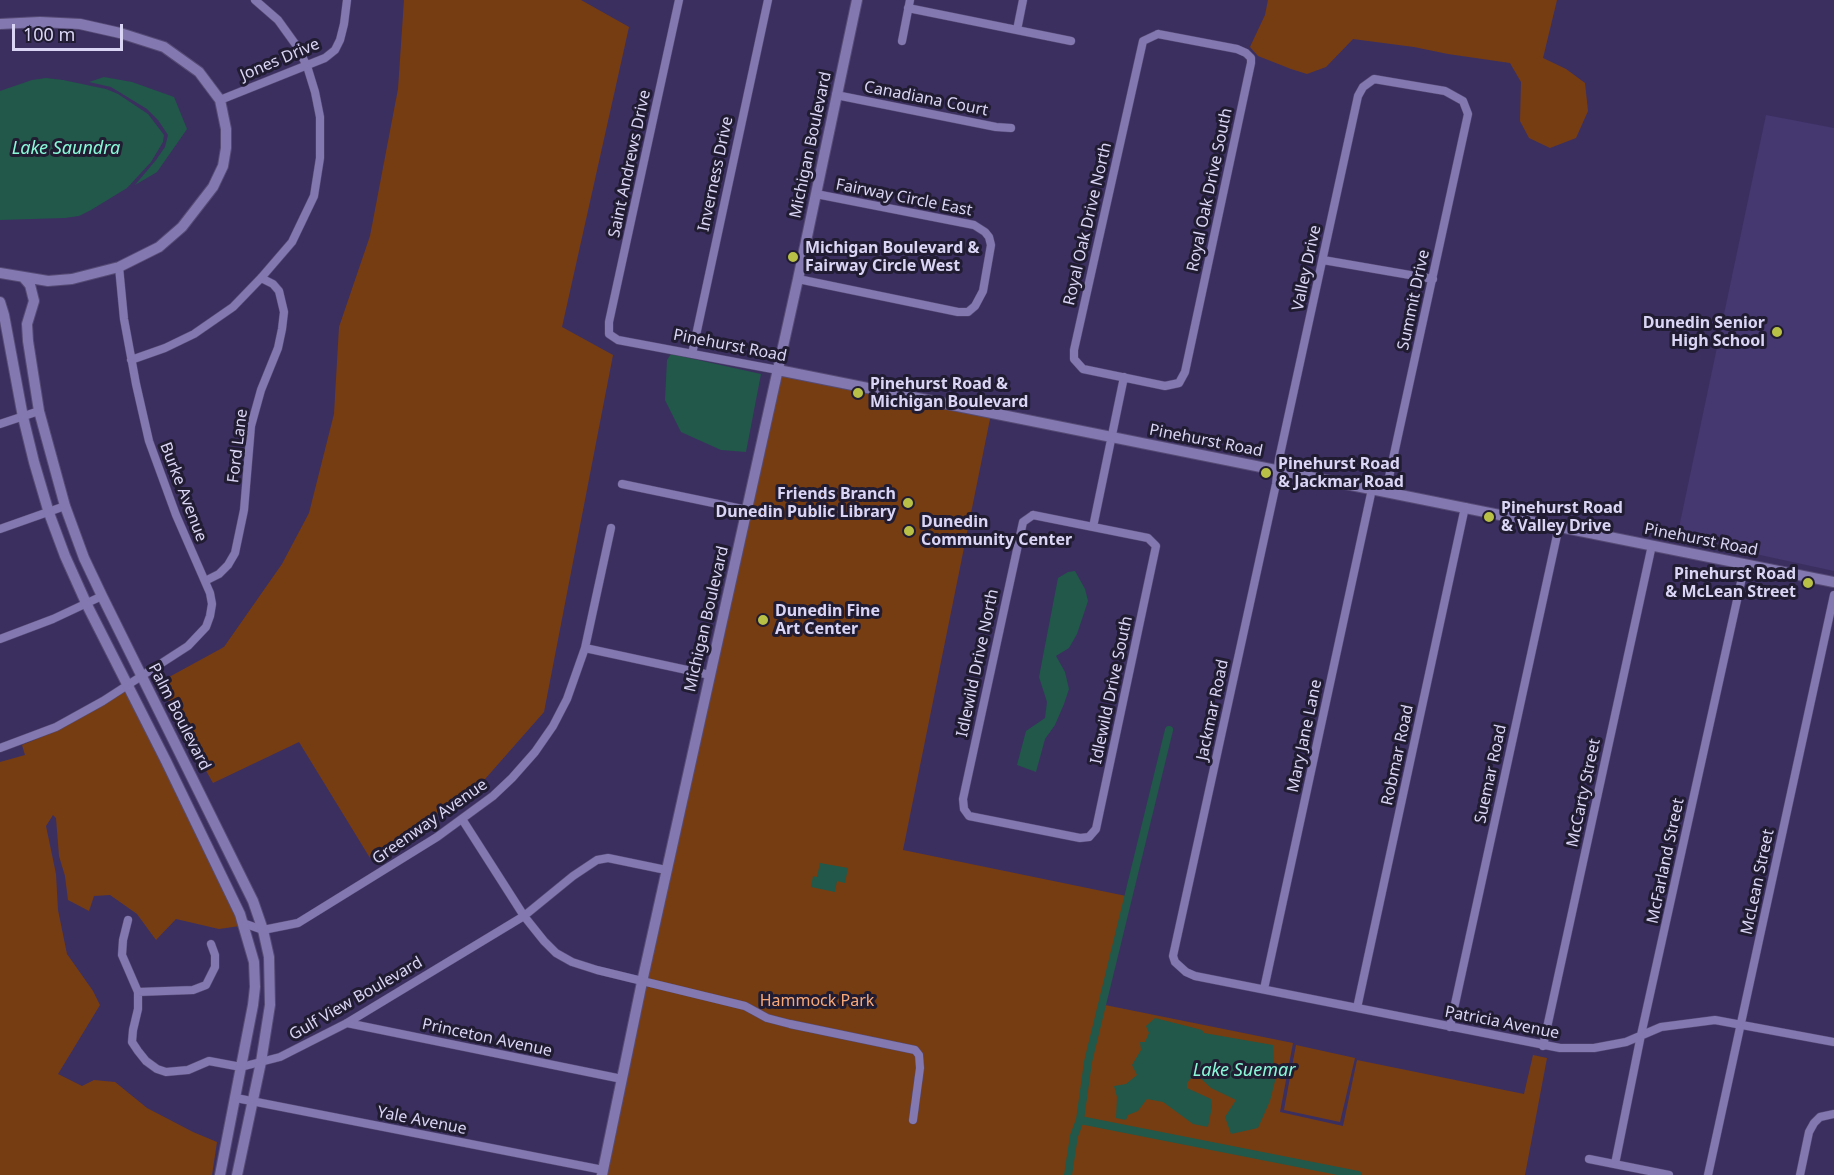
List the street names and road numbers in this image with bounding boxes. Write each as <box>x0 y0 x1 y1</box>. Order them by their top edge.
street label: Jones Drive <box>237 35 323 85</box>
street label: Michigan Boulevard <box>786 70 836 220</box>
street label: Canadiana Court <box>862 78 990 120</box>
street label: Saint Andrews Drive <box>605 88 655 240</box>
street label: Royal Oak Drive South <box>1183 106 1237 274</box>
street label: Inverness Drive <box>694 115 738 233</box>
street label: Royal Oak Drive North <box>1060 141 1116 307</box>
street label: Fairway Circle East <box>834 175 974 221</box>
street label: Valley Drive <box>1289 223 1325 313</box>
street label: Summit Drive <box>1394 248 1434 352</box>
street label: Pinehurst Road <box>672 326 788 366</box>
street label: Ford Lane <box>224 408 252 484</box>
street label: Pinehurst Road <box>1148 421 1264 461</box>
street label: Burke Avenue <box>155 440 211 544</box>
street label: Pinehurst Road <box>1643 520 1759 560</box>
street label: Michigan Boulevard <box>681 544 733 694</box>
street label: Idlewild Drive North <box>953 587 1003 739</box>
street label: Idlewild Drive South <box>1087 614 1137 766</box>
street label: Jackmar Road <box>1193 658 1233 762</box>
street label: Palm Boulevard <box>144 660 214 774</box>
street label: Mary Jane Lane <box>1284 678 1326 794</box>
street label: Robmar Road <box>1378 703 1418 807</box>
street label: Suemar Road <box>1471 723 1511 825</box>
street label: McCarty Street <box>1563 737 1605 849</box>
street label: Greenway Avenue <box>369 775 491 869</box>
street label: McFarland Street <box>1643 797 1689 925</box>
street label: McLean Street <box>1737 828 1779 936</box>
street label: Gulf View Boulevard <box>286 953 426 1045</box>
street label: Patricia Avenue <box>1443 1002 1561 1044</box>
street label: Princeton Avenue <box>420 1015 554 1061</box>
street label: Yale Avenue <box>376 1103 468 1139</box>

